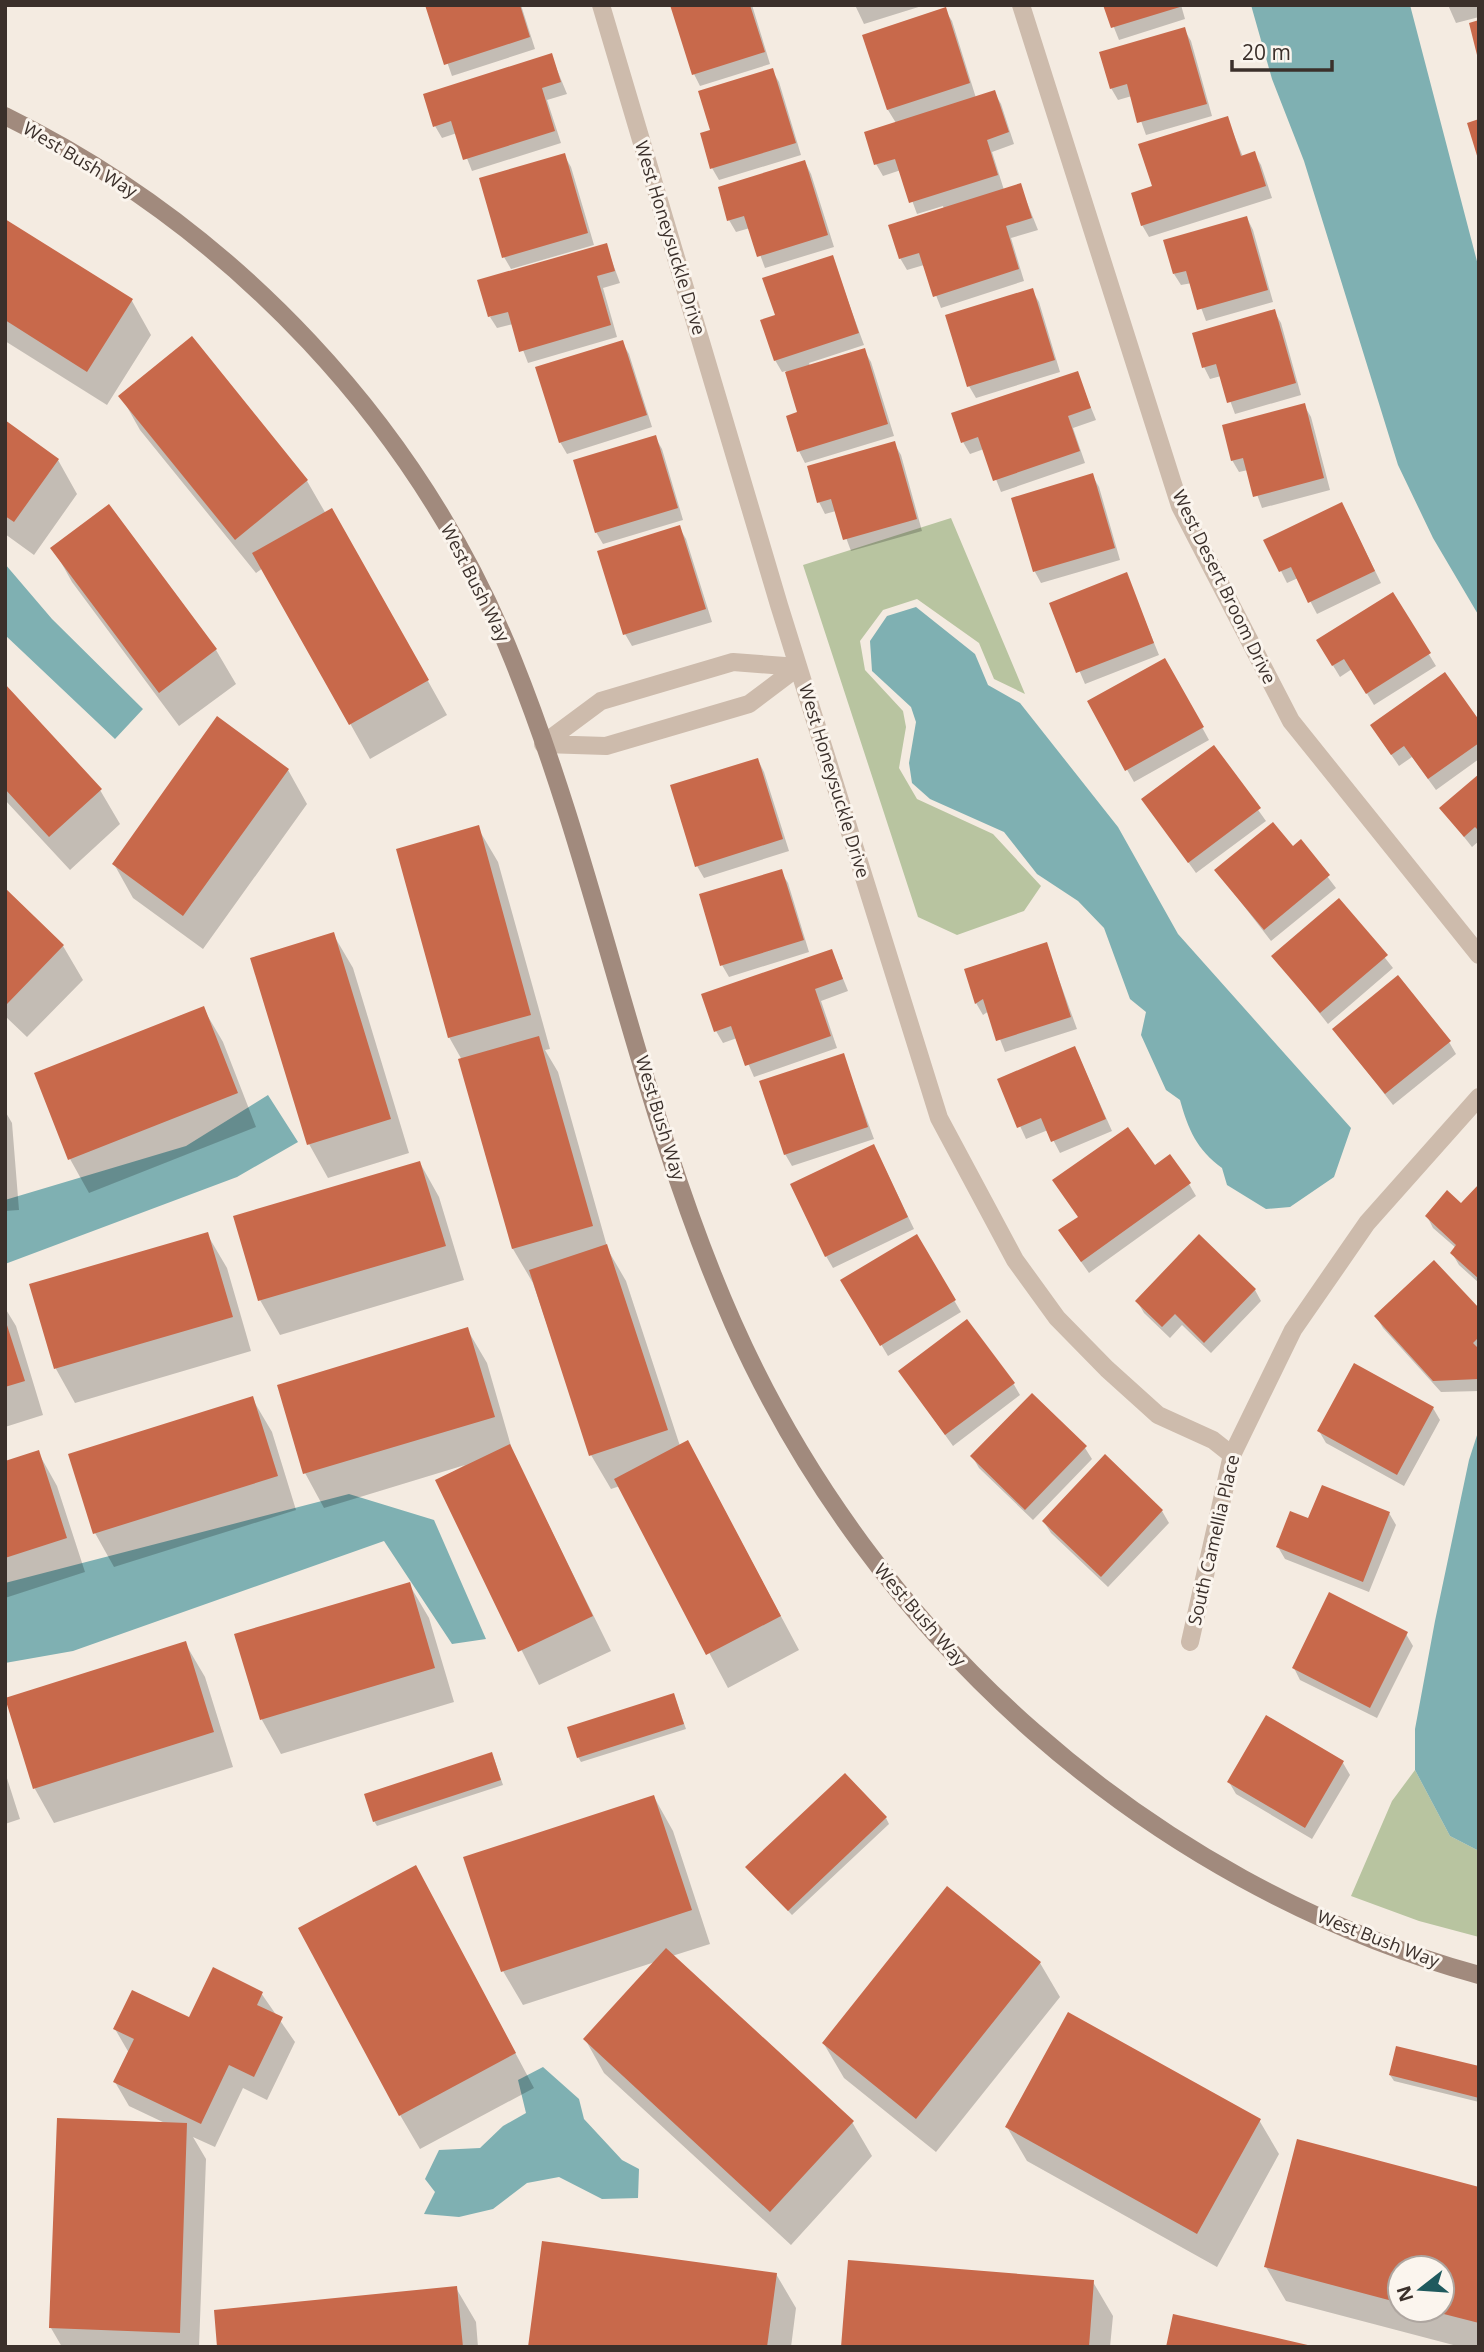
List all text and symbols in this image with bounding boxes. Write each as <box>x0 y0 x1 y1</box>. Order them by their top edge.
scale bar <box>1232 28 1332 72</box>
text: 20 m <box>1242 38 1291 66</box>
street label: West Bush Way <box>19 116 143 203</box>
street label: West Honeysuckle Drive <box>630 138 712 338</box>
street label: West Desert Broom Drive <box>1167 486 1282 687</box>
street label: West Bush Way <box>436 520 516 646</box>
street label: West Honeysuckle Drive <box>794 681 876 881</box>
street label: West Bush Way <box>631 1053 692 1184</box>
street label: South Camellia Place <box>1182 1452 1244 1627</box>
street label: West Bush Way <box>869 1558 973 1672</box>
street label: West Bush Way <box>1314 1904 1444 1973</box>
north arrow <box>1386 2254 1456 2324</box>
text: N <box>1390 2283 1419 2305</box>

